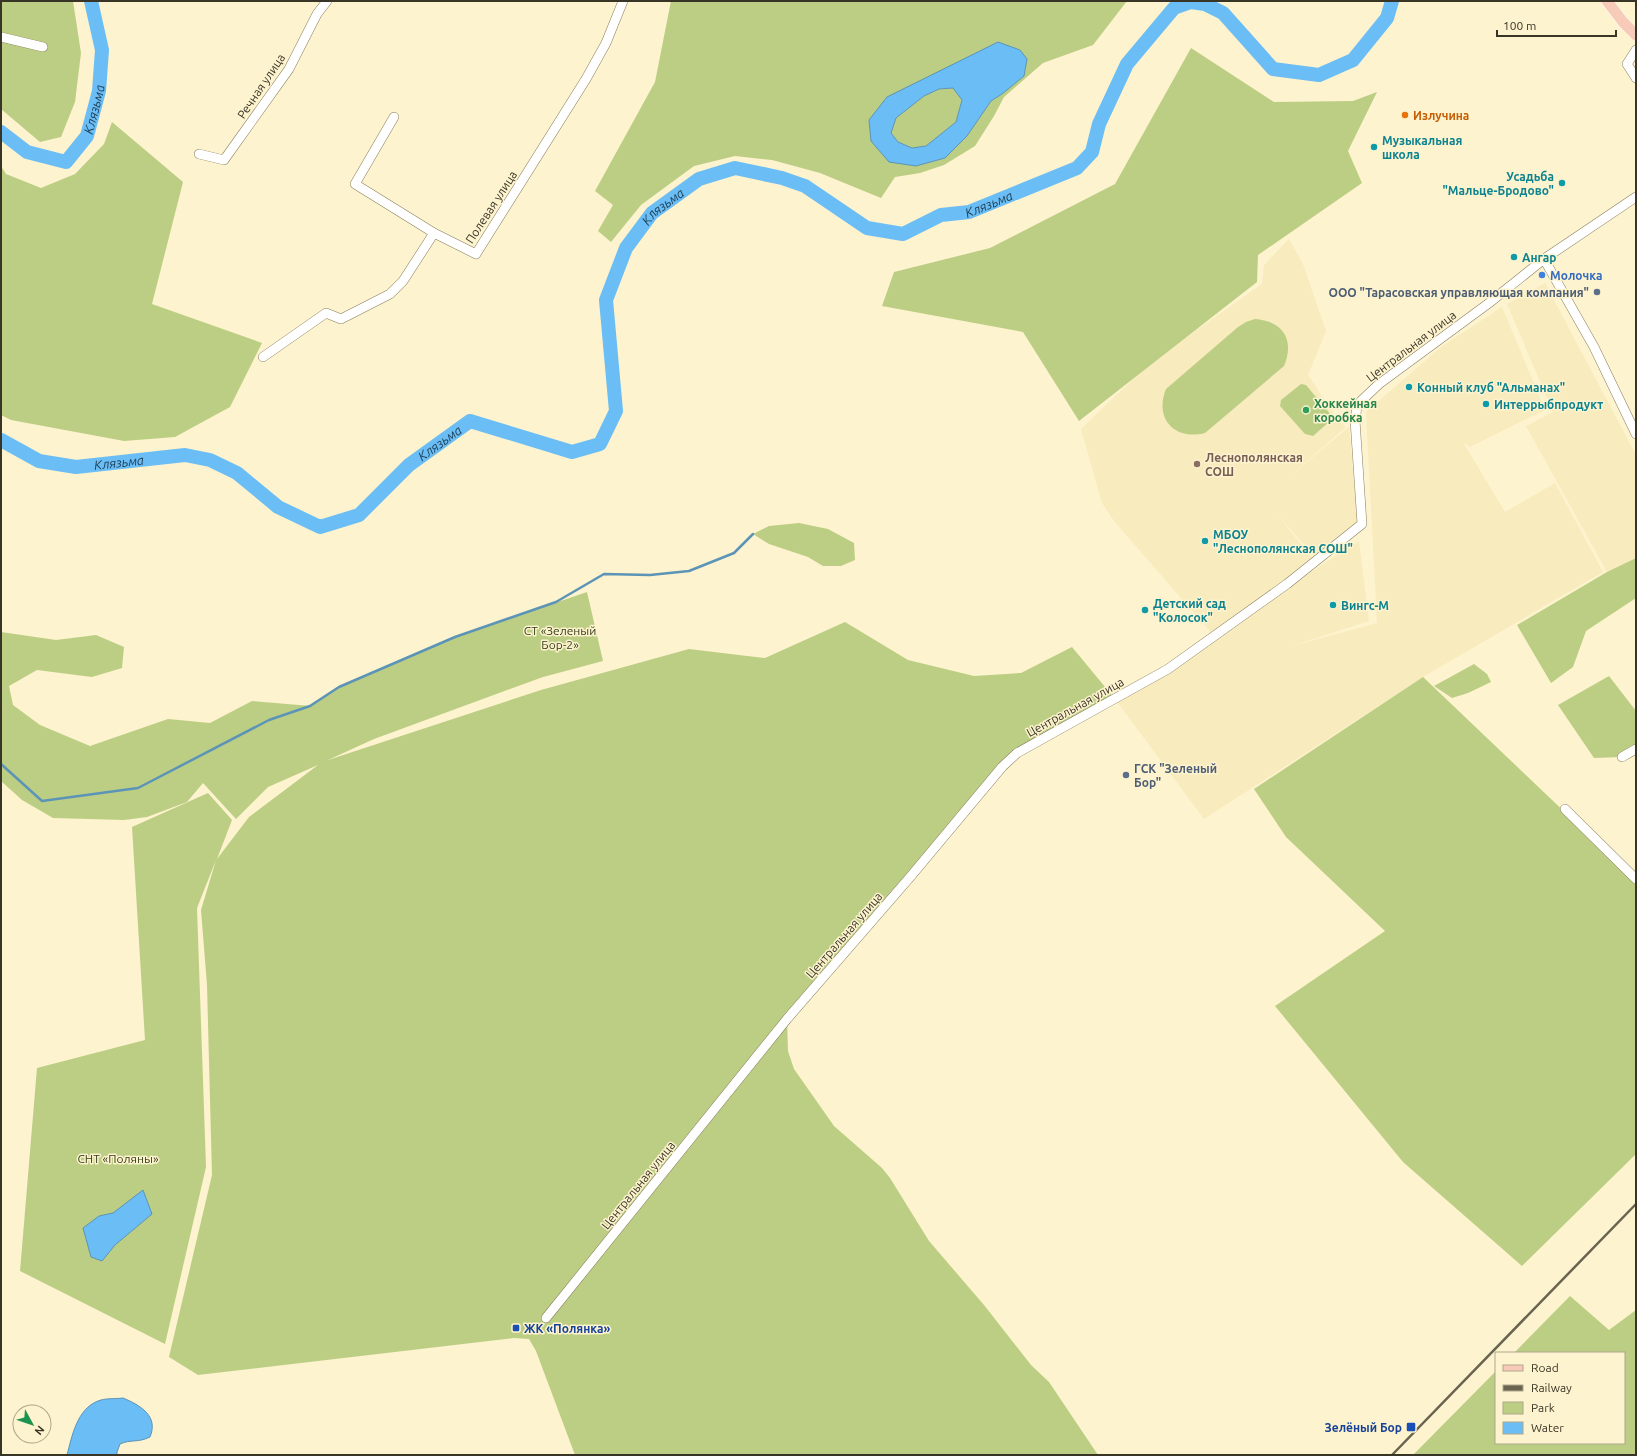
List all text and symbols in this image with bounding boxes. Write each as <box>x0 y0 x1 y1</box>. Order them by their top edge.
scale bar <box>1497 12 1616 38</box>
text: 100 m <box>1503 19 1536 32</box>
street label: Речная улица <box>235 51 287 121</box>
water label: Клязьма <box>81 84 106 135</box>
place label: Излучина <box>1413 109 1469 122</box>
marker: Излучина <box>1400 110 1410 120</box>
place label: Музыкальная школа <box>1382 134 1462 161</box>
marker: Музыкальная школа <box>1369 142 1379 152</box>
street label: Полевая улица <box>463 168 519 246</box>
place label: Усадьба "Мальце-Бродово" <box>1442 170 1554 197</box>
marker: Усадьба "Мальце-Бродово" <box>1557 178 1567 188</box>
water label: Клязьма <box>639 185 686 227</box>
water label: Клязьма <box>963 188 1015 220</box>
place label: Ангар <box>1522 251 1557 264</box>
marker: Ангар <box>1509 252 1519 262</box>
place label: Молочка <box>1550 269 1602 282</box>
marker: Молочка <box>1537 270 1547 280</box>
place label: ООО "Тарасовская управляющая компания" <box>1328 286 1589 299</box>
marker: ООО "Тарасовская управляющая компания" <box>1592 287 1602 297</box>
street label: Центральная улица <box>1364 308 1458 384</box>
place label: Конный клуб "Альманах" <box>1417 381 1565 394</box>
marker: Конный клуб "Альманах" <box>1404 382 1414 392</box>
place label: Хоккейная коробка <box>1314 397 1377 424</box>
place label: Интеррыбпродукт <box>1494 398 1603 411</box>
marker: Интеррыбпродукт <box>1481 399 1491 409</box>
marker: Хоккейная коробка <box>1301 405 1311 415</box>
water label: Клязьма <box>415 423 464 463</box>
place label: Леснополянская СОШ <box>1205 451 1303 478</box>
water label: Клязьма <box>93 453 145 472</box>
marker: Леснополянская СОШ <box>1192 459 1202 469</box>
place label: МБОУ "Леснополянская СОШ" <box>1213 528 1353 555</box>
marker: МБОУ "Леснополянская СОШ" <box>1200 536 1210 546</box>
place label: Детский сад "Колосок" <box>1153 597 1226 624</box>
place label: Вингс-М <box>1341 599 1389 612</box>
marker: Вингс-М <box>1328 600 1338 610</box>
marker: Детский сад "Колосок" <box>1140 605 1150 615</box>
park label: СТ «Зеленый Бор-2» <box>524 624 596 651</box>
street label: Центральная улица <box>1024 675 1126 739</box>
place label: ГСК "Зеленый Бор" <box>1134 762 1217 789</box>
marker: ГСК "Зеленый Бор" <box>1121 770 1131 780</box>
street label: Центральная улица <box>803 890 885 980</box>
street label: Центральная улица <box>599 1139 677 1231</box>
park label: СНТ «Поляны» <box>77 1152 159 1165</box>
place label: ЖК «Полянка» <box>524 1322 611 1335</box>
marker: ЖК «Полянка» <box>511 1323 521 1333</box>
legend <box>1495 1352 1625 1444</box>
text: Road <box>1531 1361 1559 1374</box>
text: Railway <box>1531 1381 1572 1394</box>
text: Park <box>1531 1401 1555 1414</box>
north arrow <box>12 1404 52 1444</box>
place label: Зелёный Бор <box>1325 1421 1402 1434</box>
marker: Зелёный Бор <box>1405 1421 1417 1433</box>
text: Water <box>1531 1421 1564 1434</box>
text: N <box>32 1423 47 1437</box>

